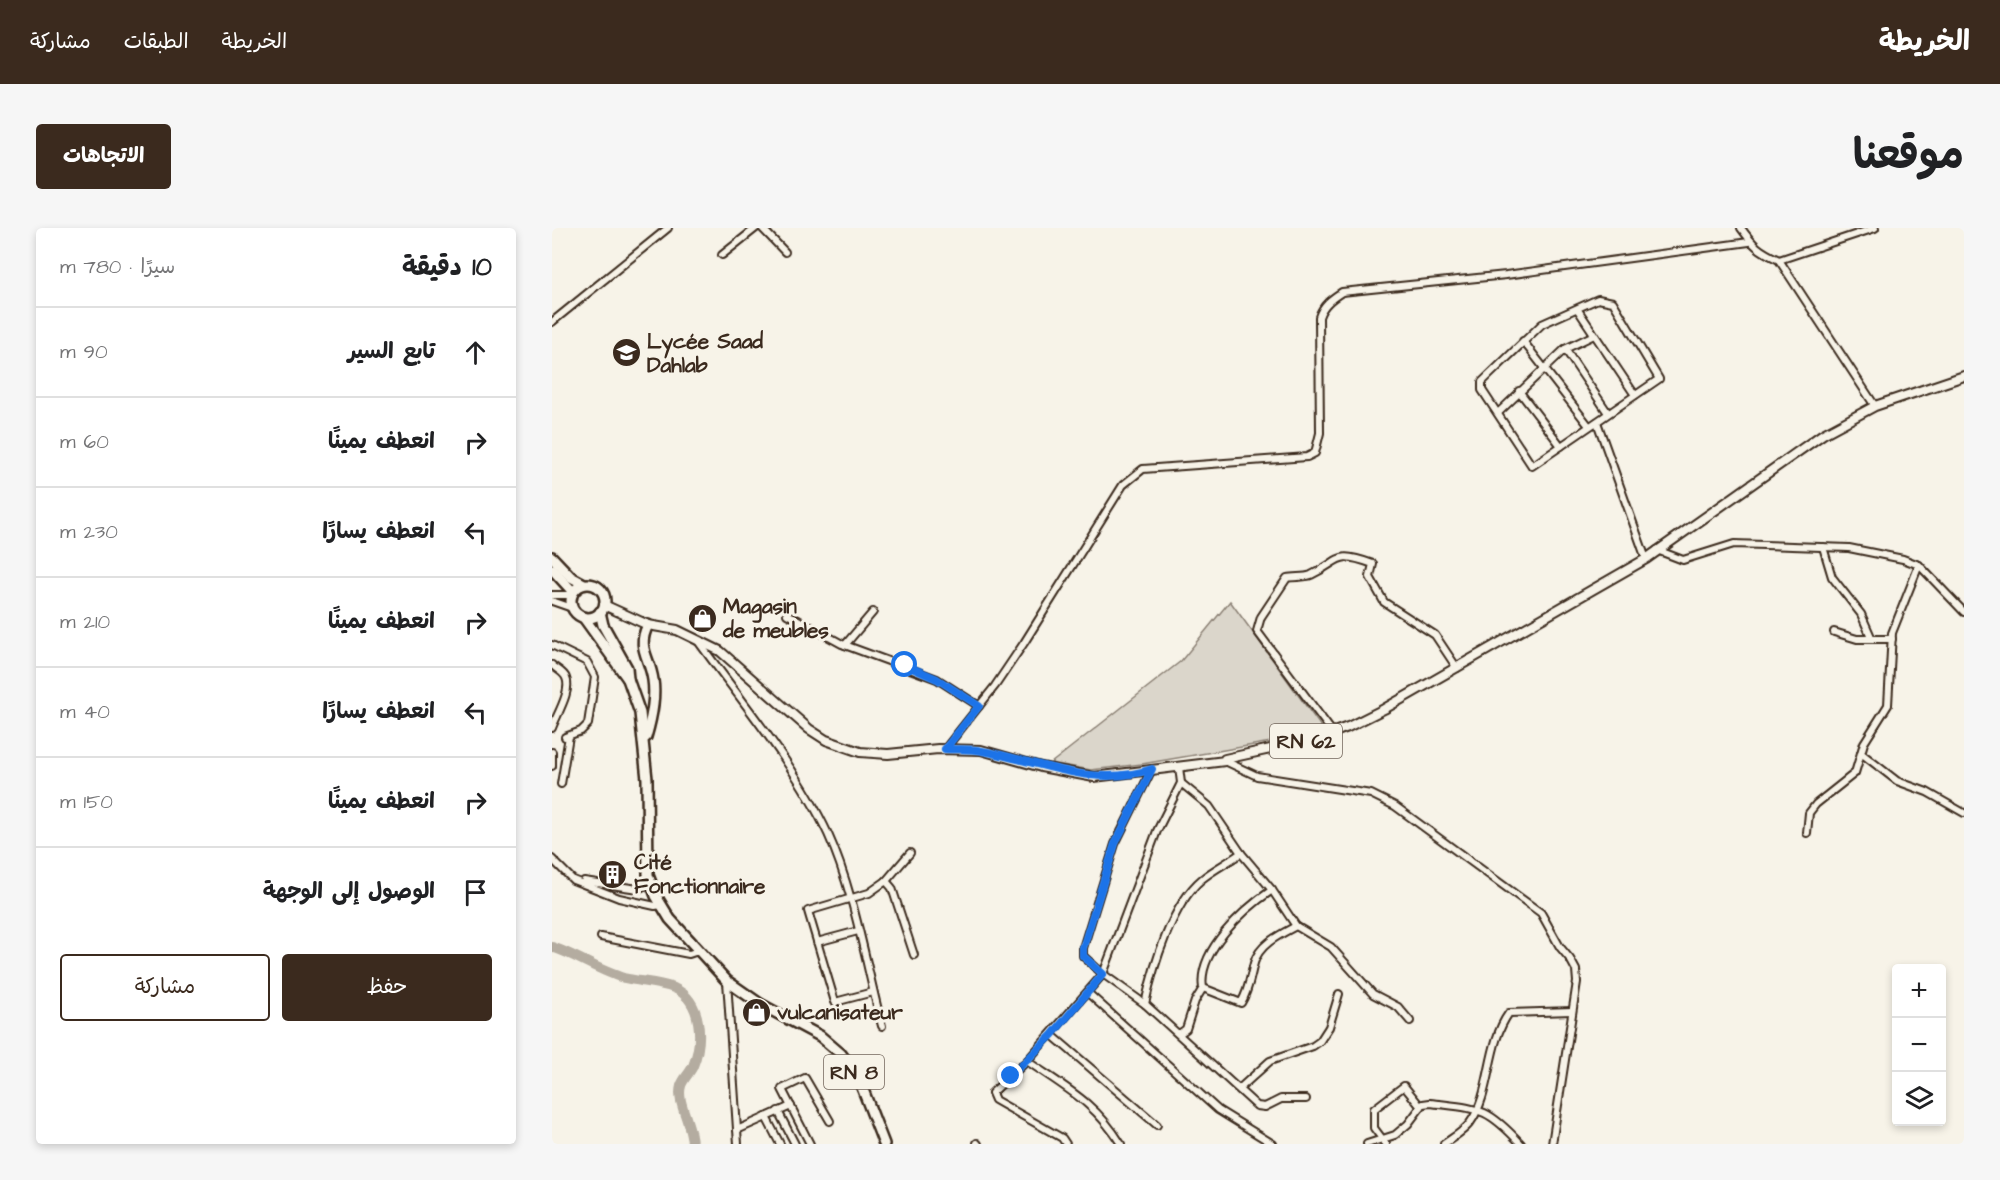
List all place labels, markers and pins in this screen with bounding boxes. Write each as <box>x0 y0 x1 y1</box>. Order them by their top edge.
place label: Lycée Saad Dahlab <box>647 327 763 380</box>
school or university icon: Lycée Saad Dahlab <box>610 337 642 369</box>
place label: Magasin de meubles <box>722 592 829 645</box>
shop icon: Magasin de meubles <box>686 602 718 634</box>
place label: Cité Fonctionnaire <box>634 848 766 901</box>
building icon: Cité Fonctionnaire <box>597 858 629 890</box>
shop icon: vulcanisateur <box>740 996 772 1028</box>
place label: vulcanisateur <box>777 998 903 1027</box>

